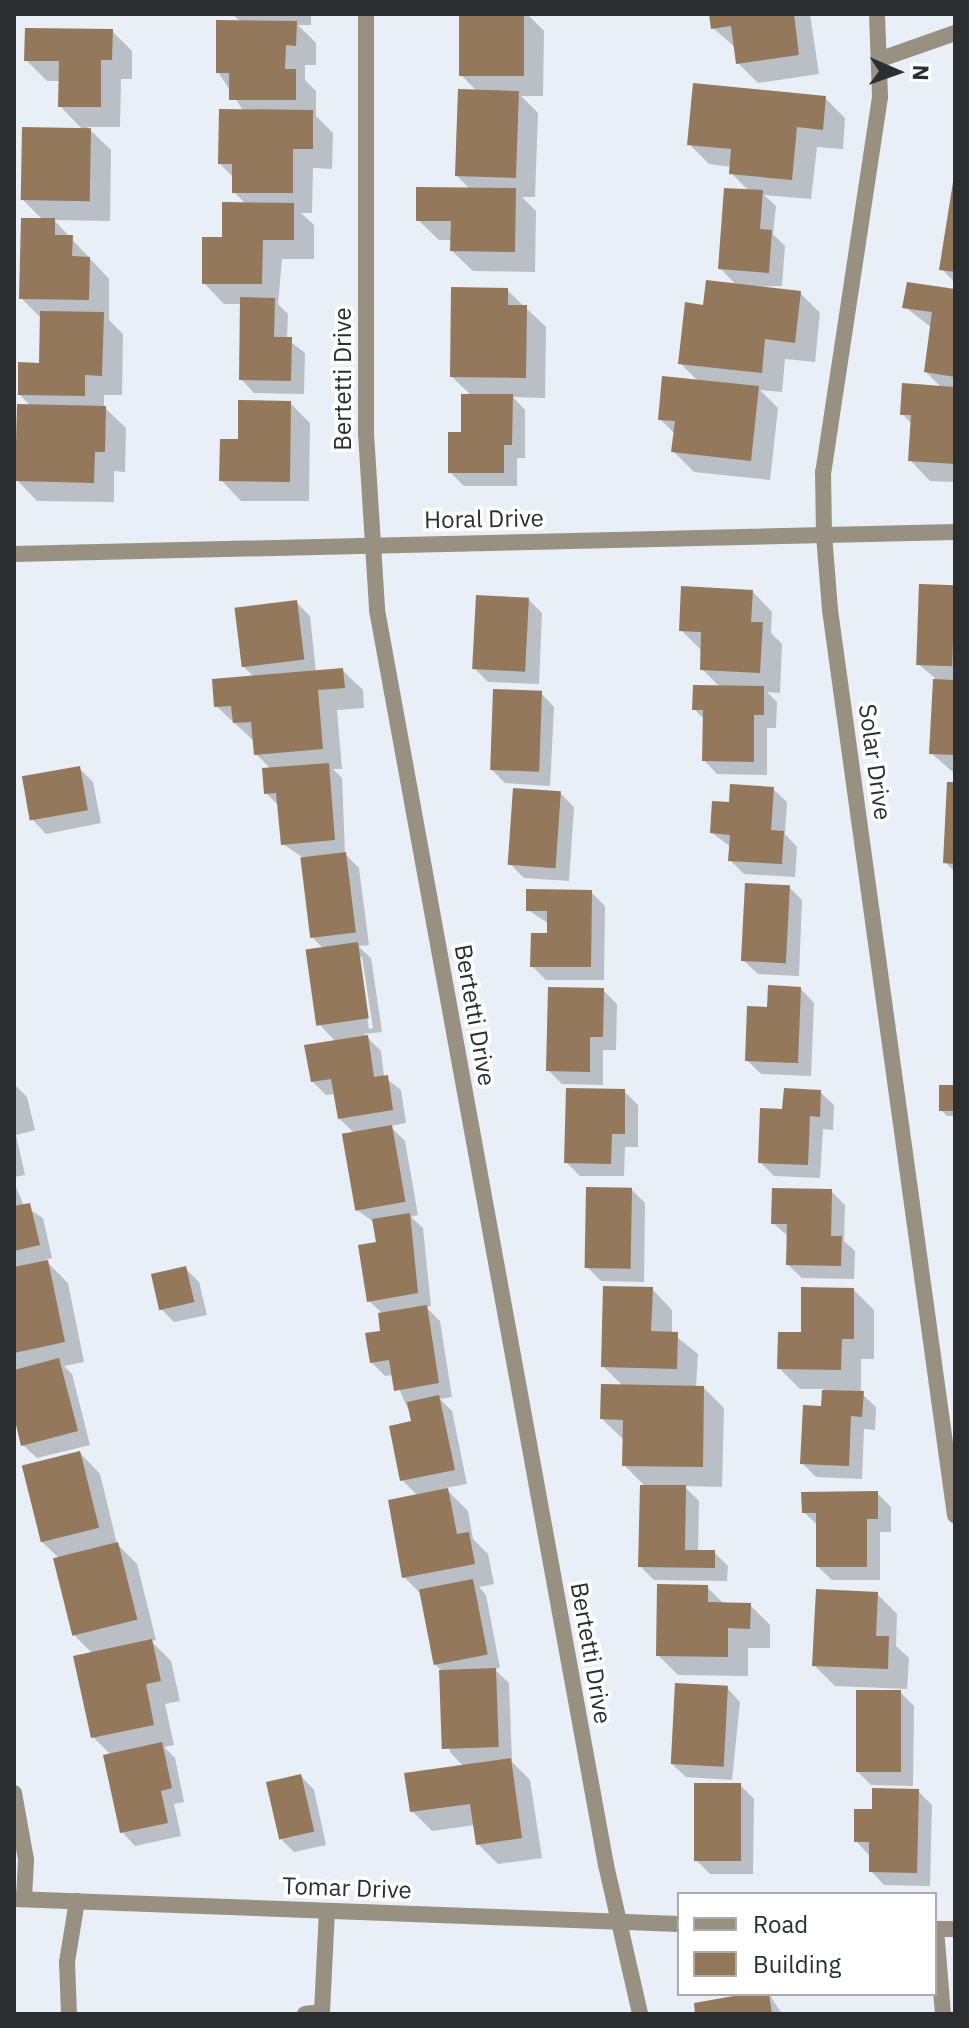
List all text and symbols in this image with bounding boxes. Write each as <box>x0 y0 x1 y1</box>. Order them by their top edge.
north arrow <box>857 32 937 112</box>
text: N <box>907 64 936 81</box>
street label: Bertetti Drive <box>329 307 357 451</box>
street label: Horal Drive <box>424 504 544 534</box>
street label: Solar Drive <box>853 702 897 822</box>
street label: Bertetti Drive <box>448 942 502 1088</box>
street label: Bertetti Drive <box>564 1580 618 1726</box>
street label: Tomar Drive <box>282 1871 412 1905</box>
legend <box>677 1892 937 1996</box>
text: Road <box>753 1908 808 1940</box>
text: Building <box>753 1948 841 1980</box>

